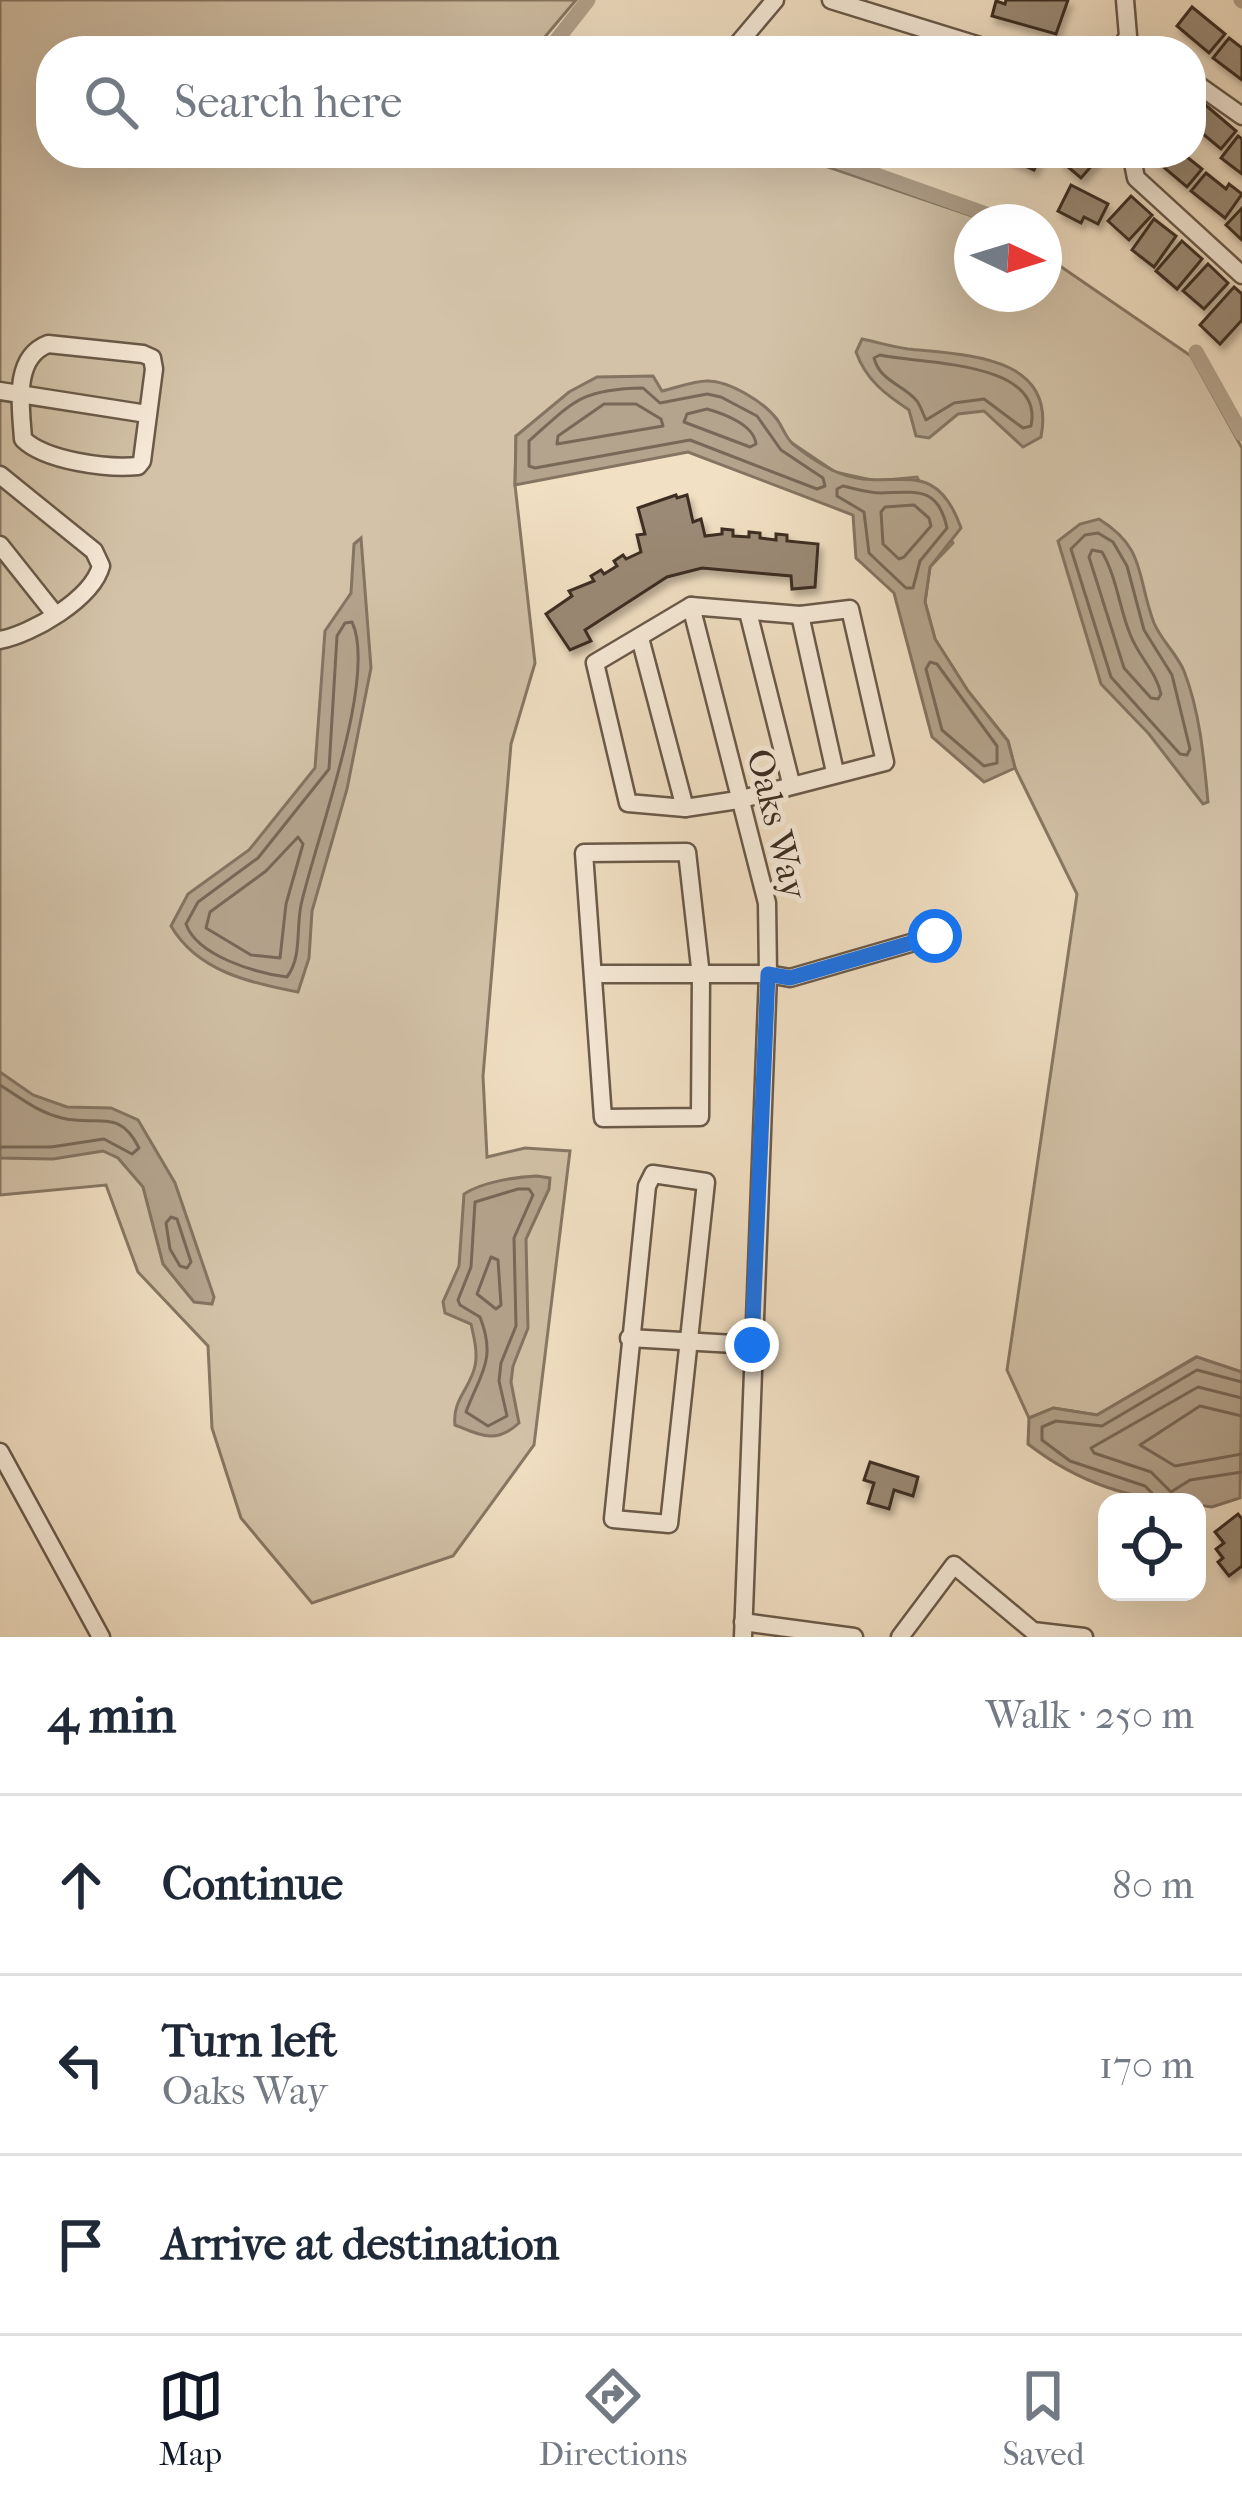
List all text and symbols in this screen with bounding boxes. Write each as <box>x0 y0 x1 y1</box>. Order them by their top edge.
search box <box>36 36 1206 168</box>
icon: search <box>78 69 144 135</box>
text: Search here <box>174 76 402 129</box>
north arrow <box>954 204 1062 312</box>
street label: Oaks Way <box>738 745 816 905</box>
route start <box>908 909 962 963</box>
route end <box>725 1318 779 1372</box>
map controls <box>1098 1493 1206 1601</box>
button: locate <box>1098 1493 1206 1601</box>
text: 4 min <box>48 1685 176 1745</box>
text: Walk · 250 m <box>986 1692 1194 1738</box>
icon: ahead <box>48 1852 114 1918</box>
text: Continue <box>162 1858 343 1911</box>
text: 80 m <box>1112 1862 1194 1908</box>
text: Turn left <box>162 2015 337 2068</box>
icon: left <box>48 2032 114 2098</box>
text: 170 m <box>1099 2042 1194 2088</box>
text: Oaks Way <box>162 2068 327 2114</box>
icon: arrive <box>48 2212 114 2278</box>
text: Arrive at destination <box>162 2218 559 2271</box>
tab: Map <box>158 2363 224 2474</box>
tab: Directions <box>539 2363 687 2474</box>
tab: Saved <box>1003 2363 1084 2474</box>

